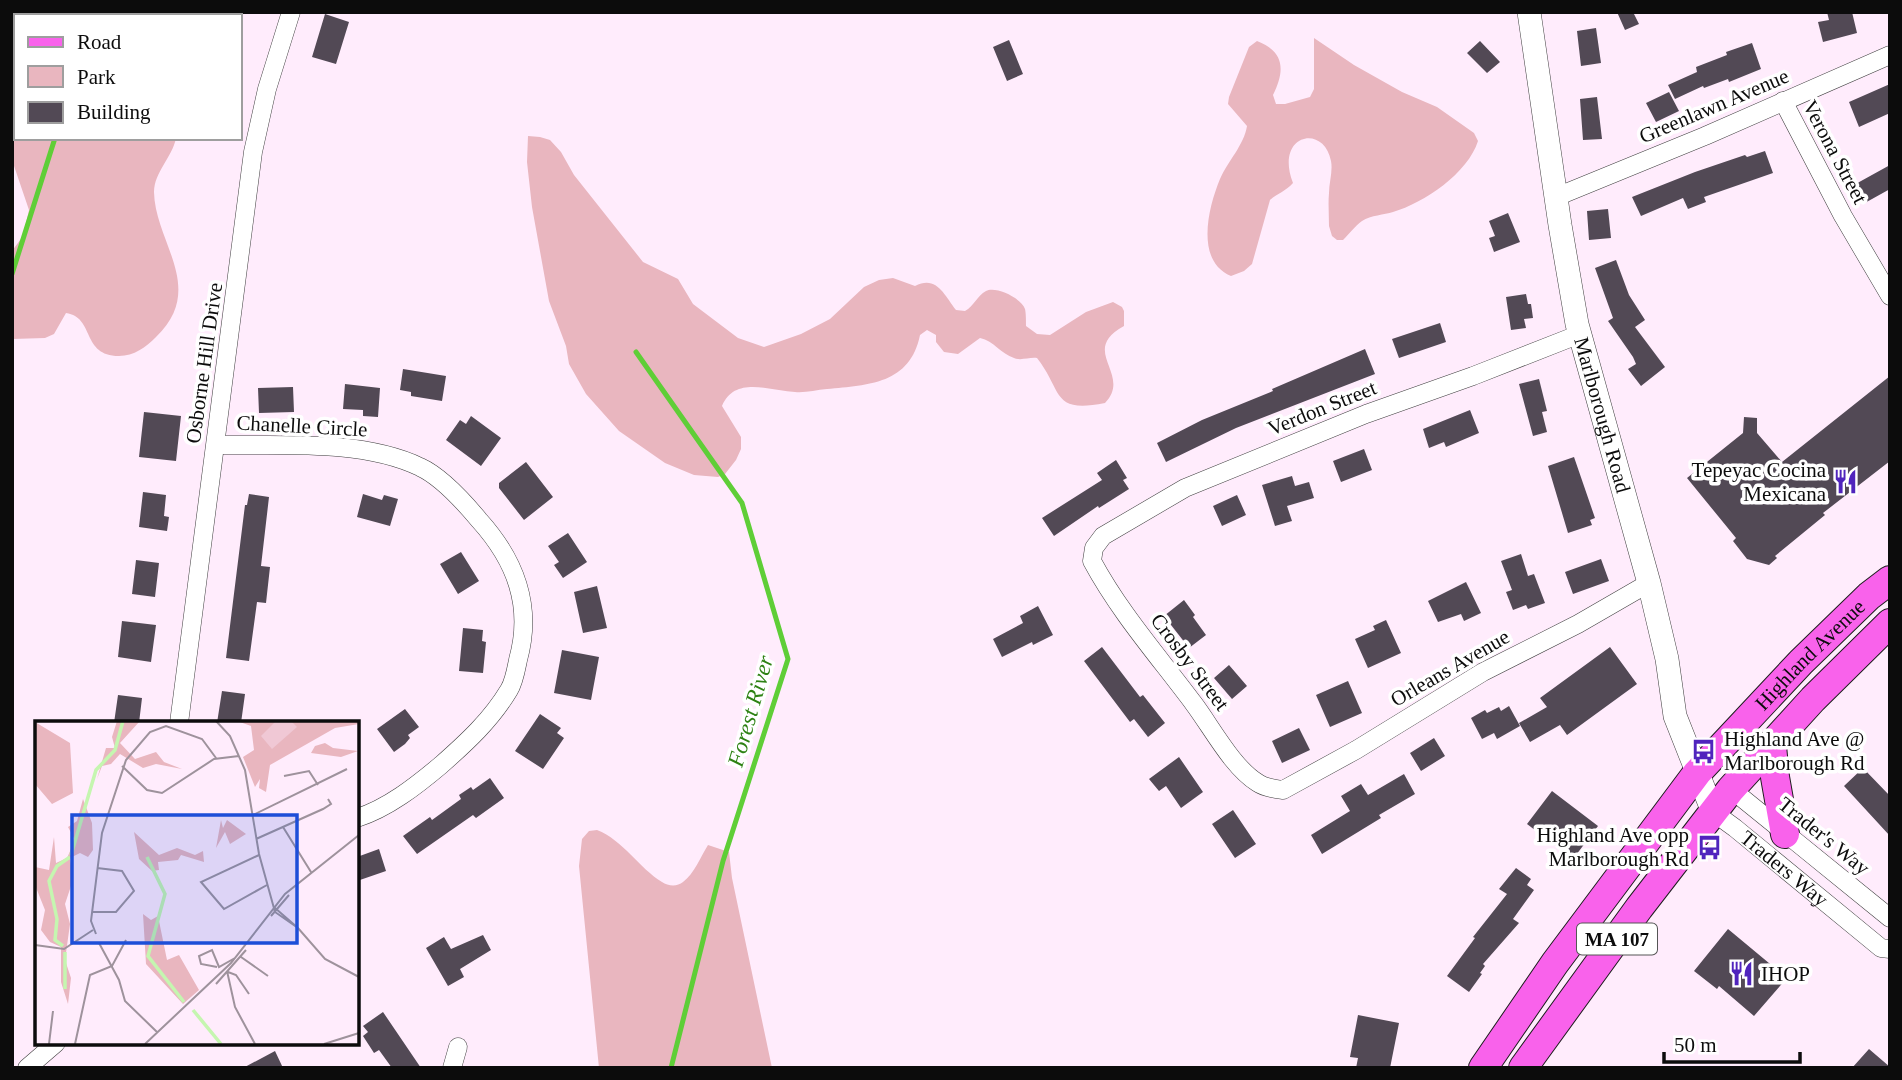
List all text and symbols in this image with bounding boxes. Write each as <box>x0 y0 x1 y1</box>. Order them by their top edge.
legend <box>14 14 242 140</box>
text: Road <box>77 30 122 54</box>
street label: Greenlawn Avenue <box>1636 64 1792 148</box>
text: Park <box>77 65 116 89</box>
street label: Verona Street <box>1798 96 1872 208</box>
text: Building <box>77 100 151 124</box>
street label: Osborne Hill Drive <box>181 281 227 445</box>
street label: Marlborough Road <box>1569 334 1635 496</box>
street label: Verdon Street <box>1264 375 1380 441</box>
street label: Chanelle Circle <box>236 411 368 441</box>
place label: Tepeyac Cocina Mexicana <box>1692 458 1827 506</box>
restaurant icon: Tepeyac Cocina Mexicana <box>1832 468 1860 496</box>
street label: Highland Avenue <box>1750 595 1870 715</box>
street label: Crosby Street <box>1146 609 1234 715</box>
street label: Orleans Avenue <box>1386 624 1514 712</box>
water label: Forest River <box>722 652 779 771</box>
inset map <box>35 721 359 1045</box>
place label: Highland Ave @ Marlborough Rd <box>1724 727 1865 775</box>
bus stop icon: Highland Ave @ Marlborough Rd <box>1690 737 1718 765</box>
street label: Trader's Way <box>1774 792 1875 880</box>
place label: Highland Ave opp Marlborough Rd <box>1537 823 1689 871</box>
street label: Traders Way <box>1736 825 1833 912</box>
bus stop icon: Highland Ave opp Marlborough Rd <box>1695 833 1723 861</box>
road number: MA 107 <box>1577 923 1657 954</box>
restaurant icon: IHOP <box>1727 960 1755 988</box>
place label: IHOP <box>1761 962 1810 986</box>
scale bar <box>1664 1020 1800 1064</box>
text: 50 m <box>1674 1033 1717 1057</box>

